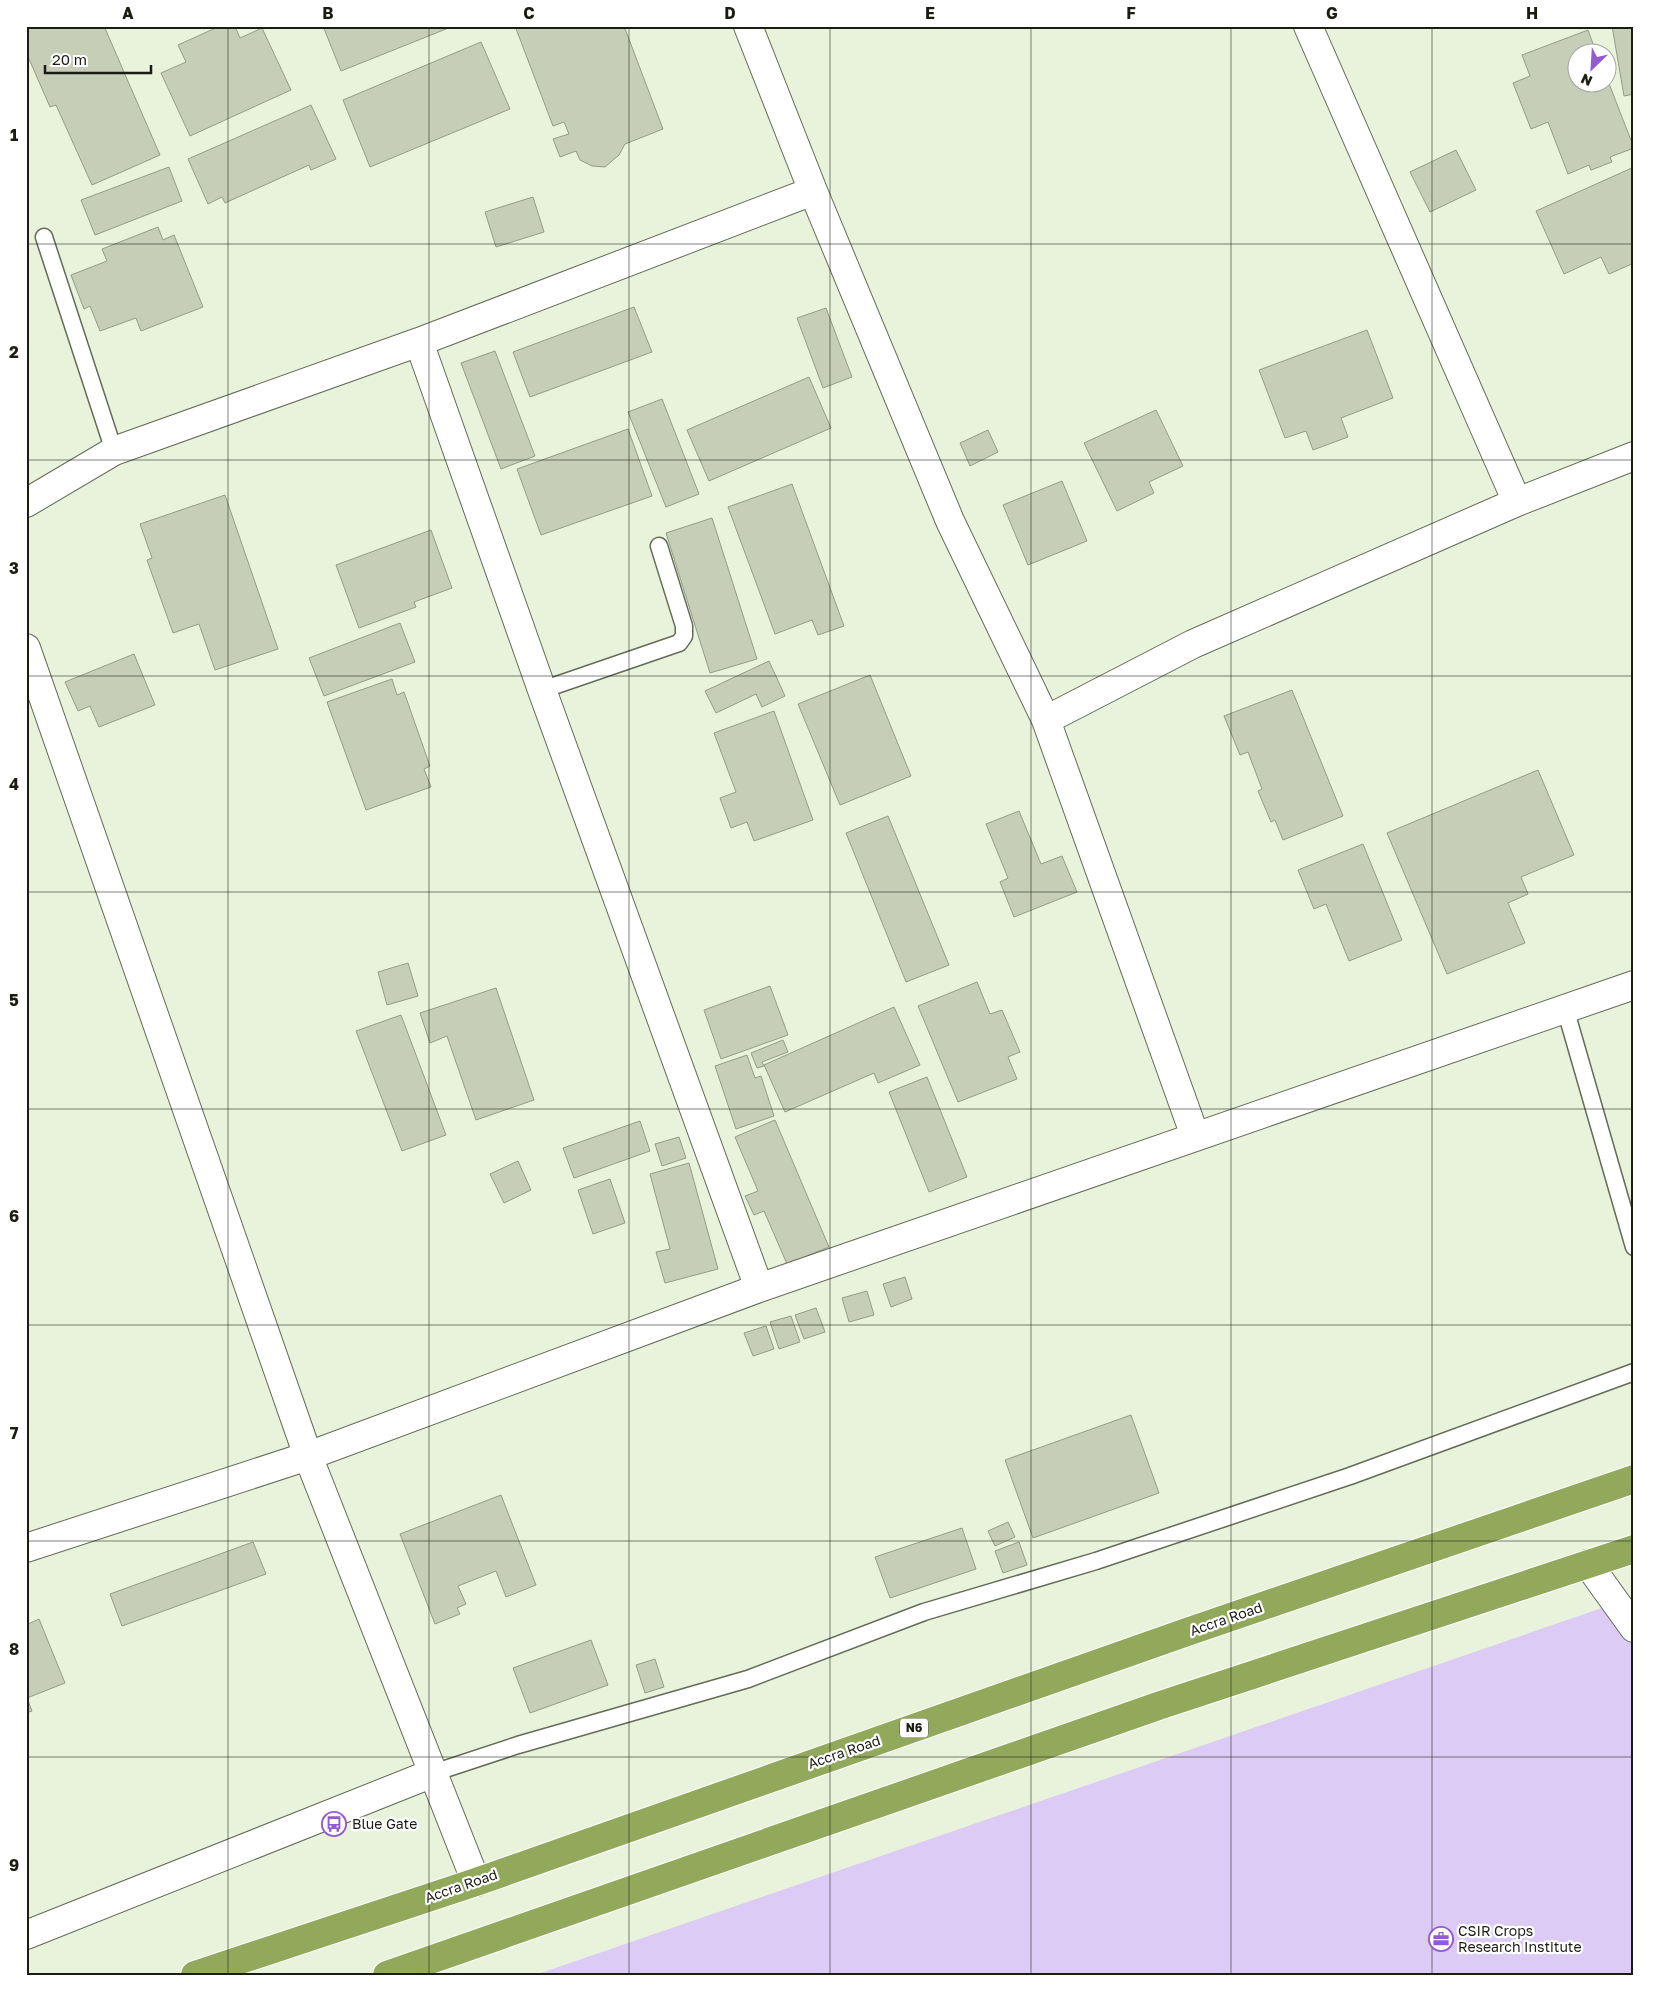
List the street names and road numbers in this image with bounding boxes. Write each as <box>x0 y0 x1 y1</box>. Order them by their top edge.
street label: Accra Road <box>1187 1598 1264 1639</box>
road number: N6 <box>900 1719 928 1738</box>
street label: Accra Road <box>805 1731 882 1772</box>
street label: Accra Road <box>422 1865 499 1906</box>

